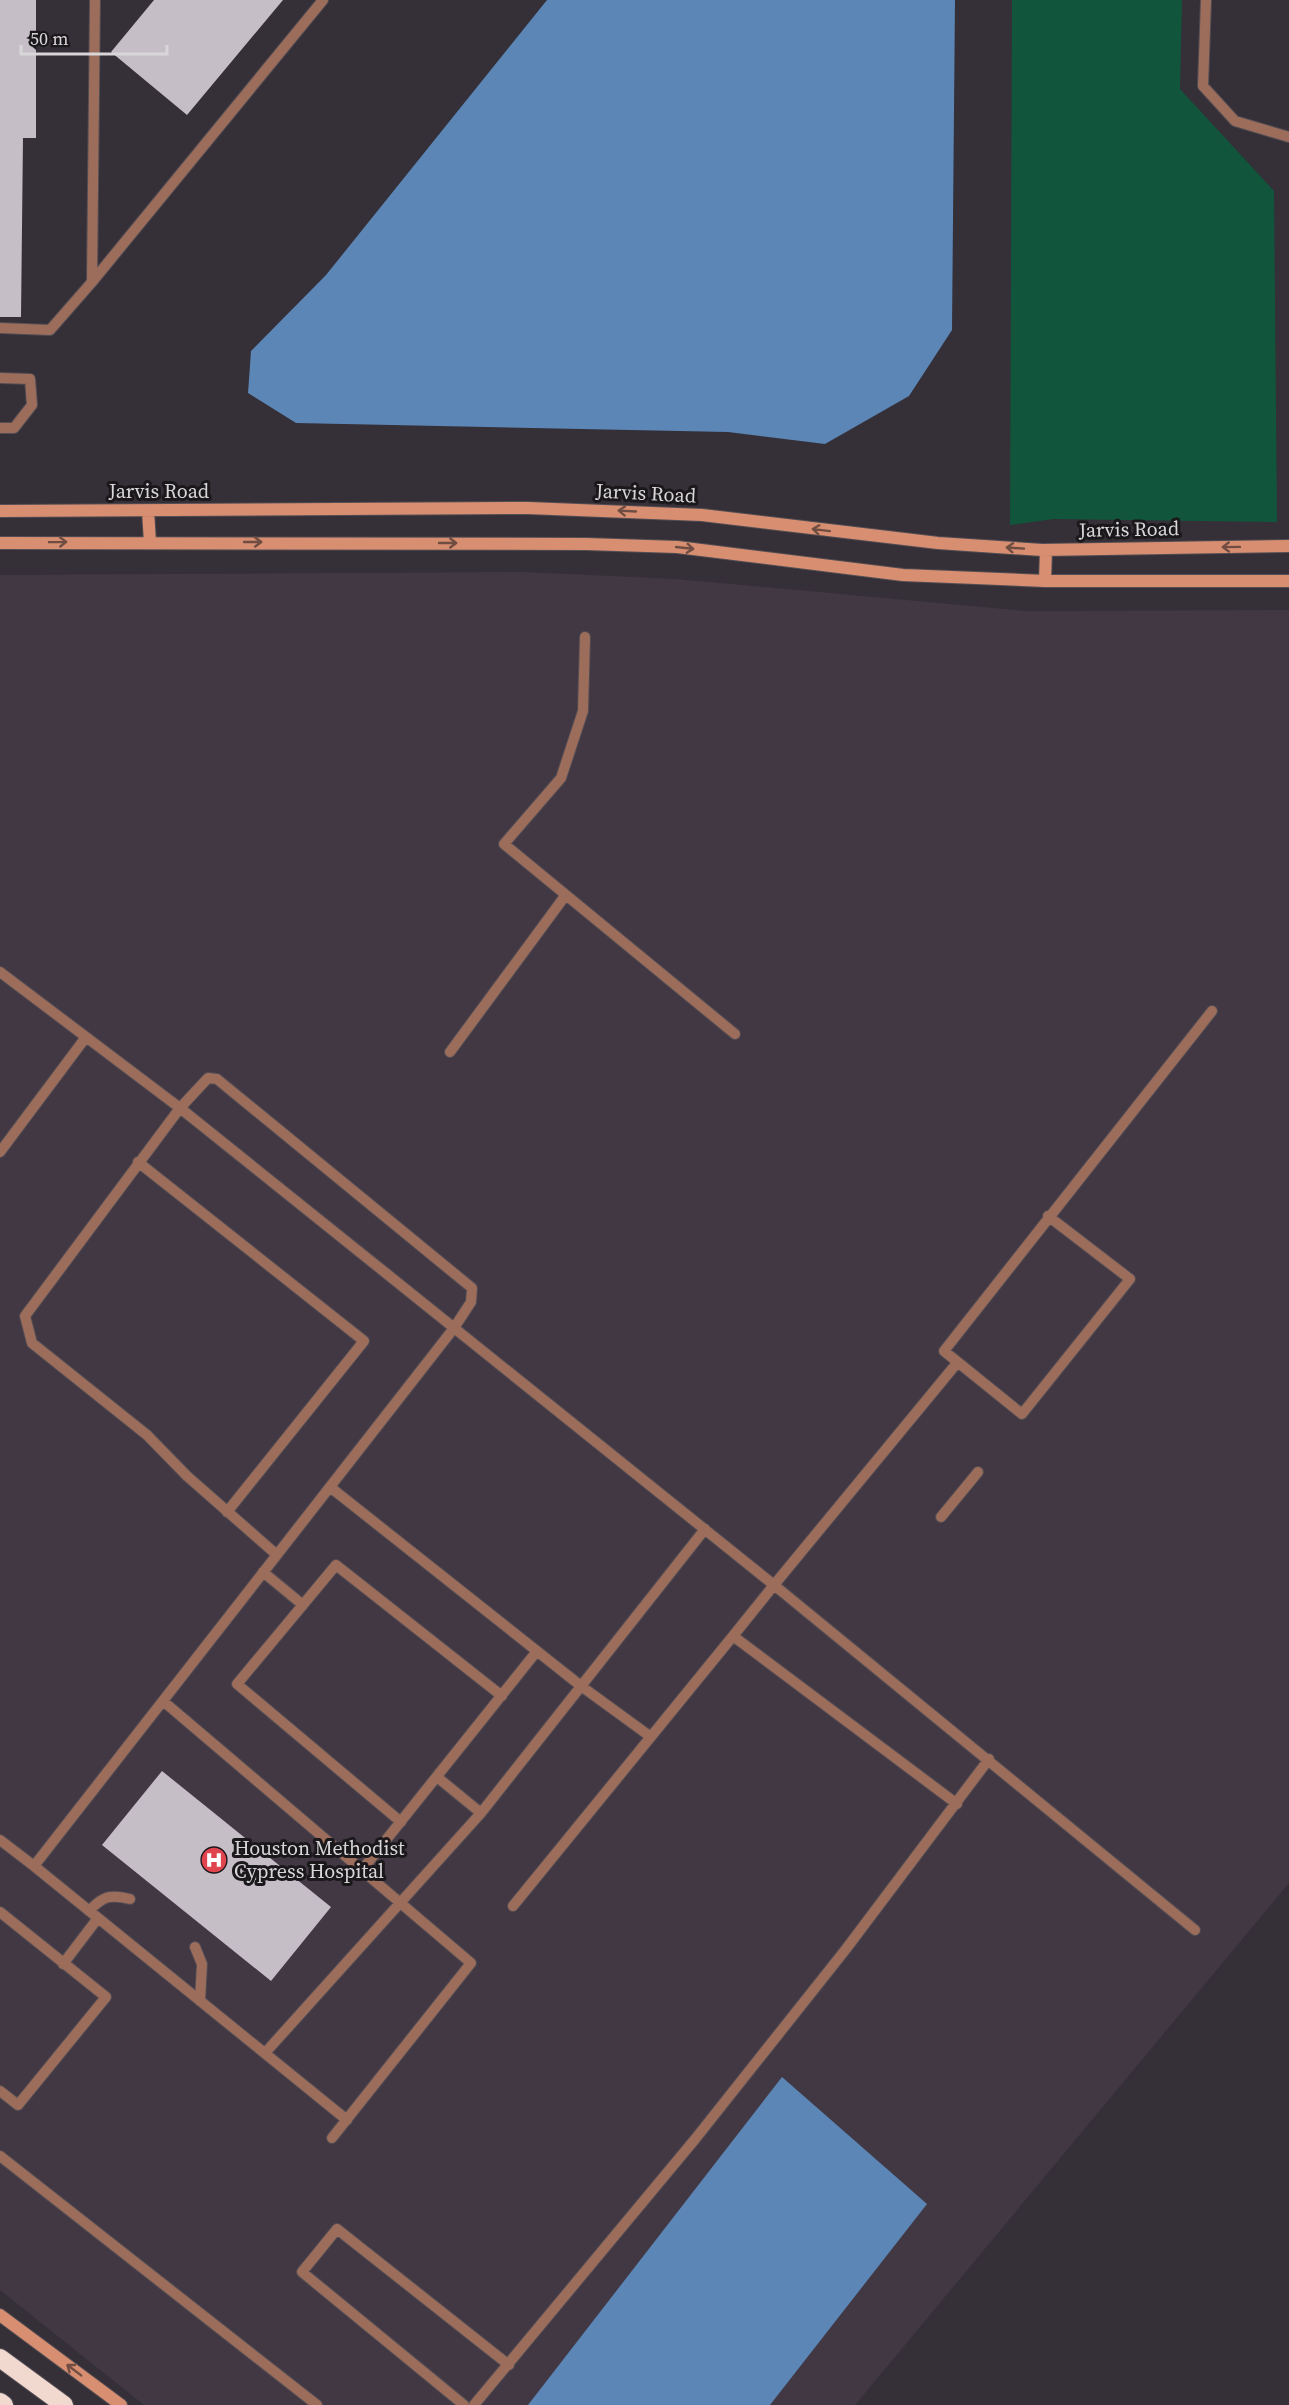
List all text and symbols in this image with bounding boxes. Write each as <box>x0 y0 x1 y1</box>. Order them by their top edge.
scale bar <box>21 18 166 56</box>
text: 50 m <box>30 26 68 51</box>
street label: Jarvis Road <box>594 476 698 510</box>
street label: Jarvis Road <box>108 477 210 505</box>
one-way arrow <box>617 506 637 517</box>
street label: Jarvis Road <box>1078 514 1180 544</box>
one-way arrow <box>811 524 831 535</box>
one-way arrow <box>243 536 263 548</box>
one-way arrow <box>48 537 68 548</box>
one-way arrow <box>438 537 458 549</box>
one-way arrow <box>1221 541 1241 553</box>
one-way arrow <box>675 543 695 554</box>
one-way arrow <box>1005 543 1025 554</box>
place label: Houston Methodist Cypress Hospital <box>234 1834 405 1885</box>
hospital icon: Houston Methodist Cypress Hospital <box>199 1845 229 1875</box>
one-way arrow <box>67 2364 83 2376</box>

